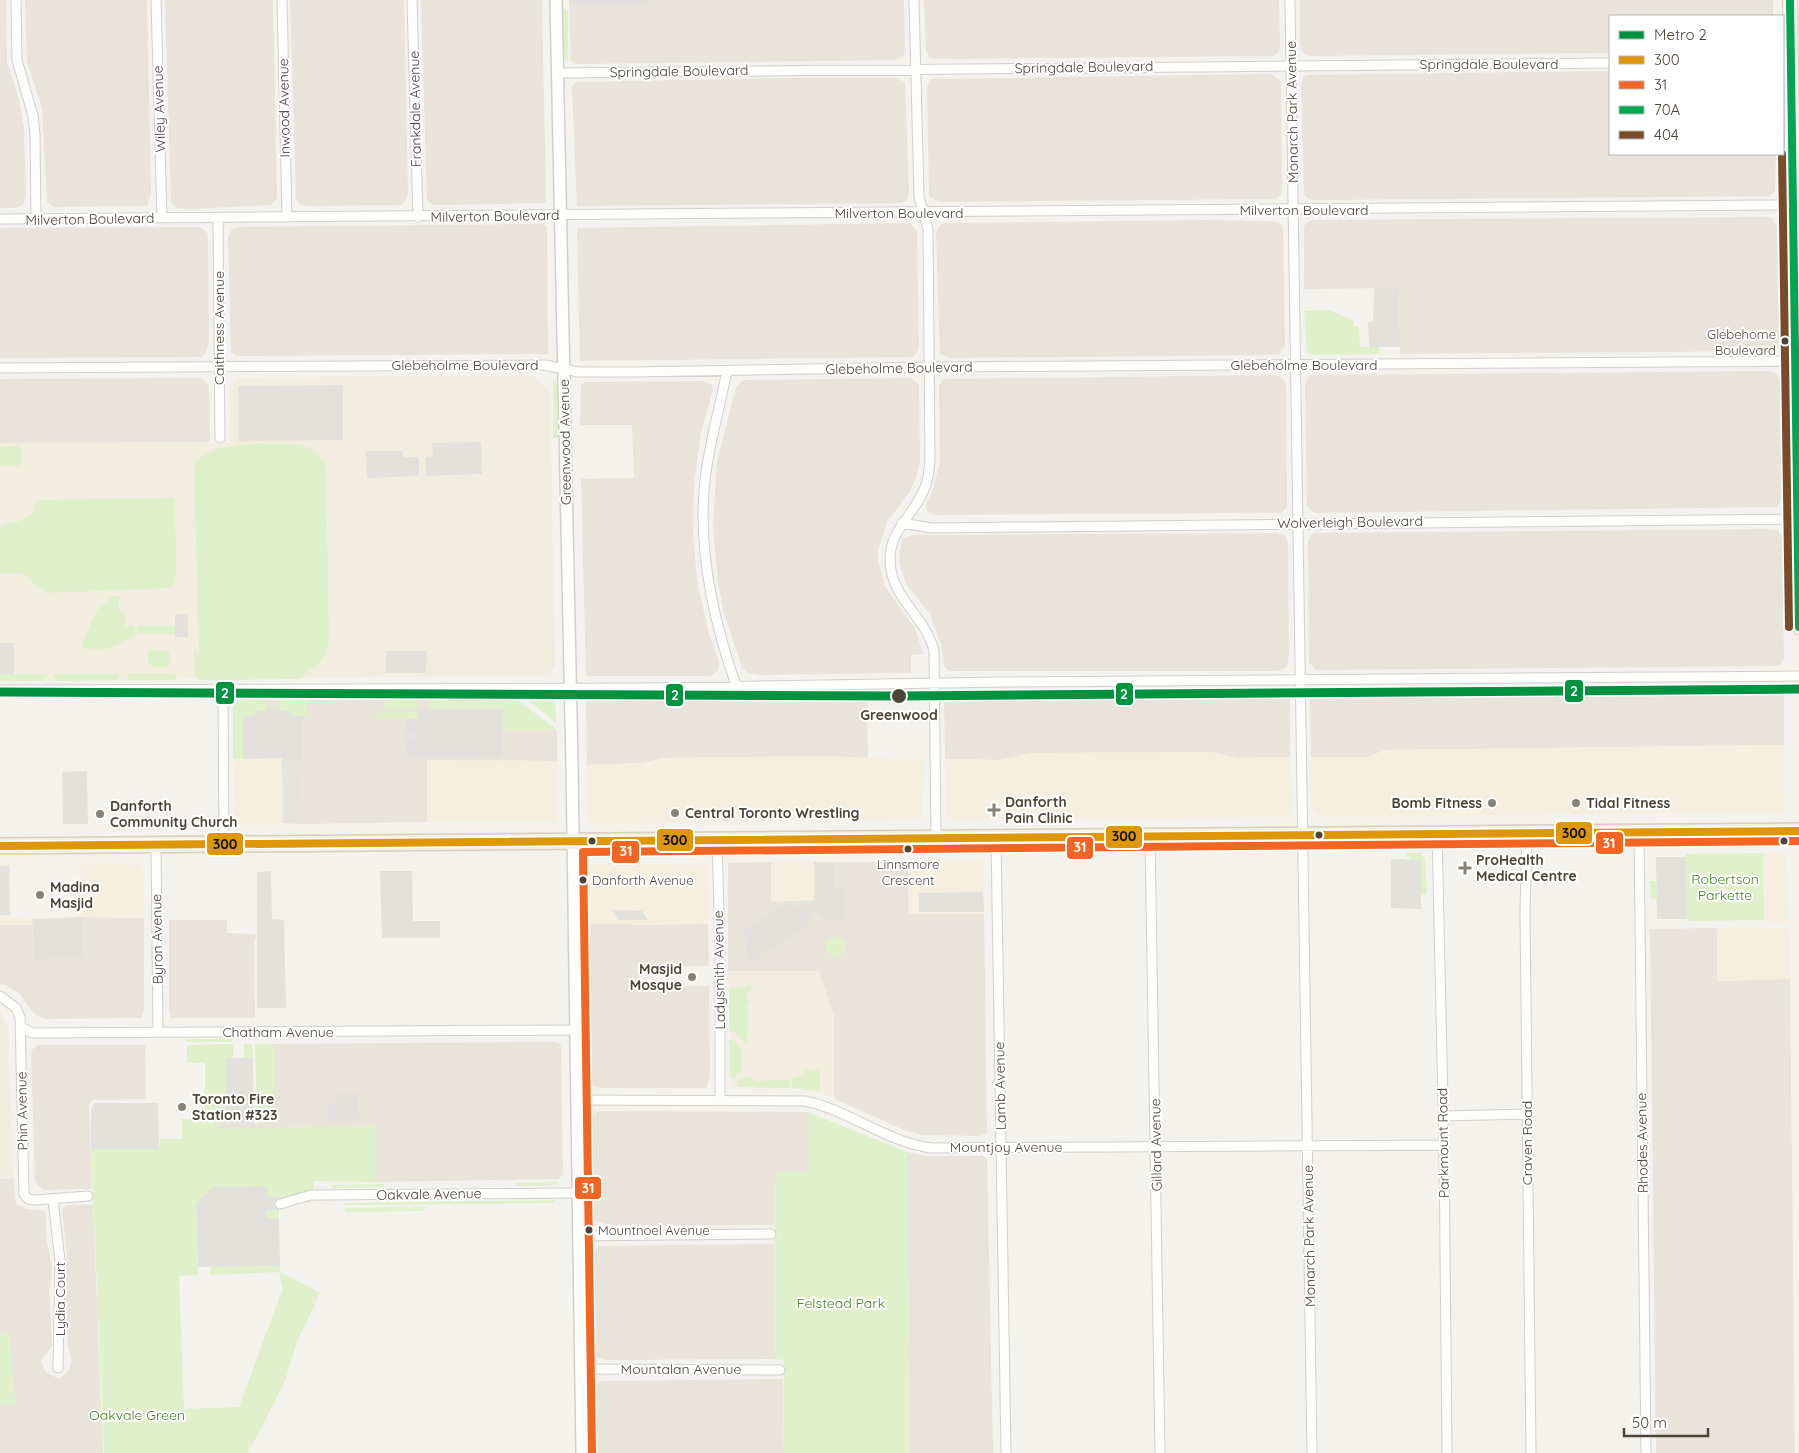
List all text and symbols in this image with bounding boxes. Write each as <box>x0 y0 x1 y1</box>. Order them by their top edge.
legend <box>1609 15 1784 155</box>
text: Metro 2 <box>1654 25 1707 44</box>
street label: Monarch Park Avenue <box>1282 41 1302 183</box>
text: 300 <box>1654 50 1680 69</box>
street label: Frankdale Avenue <box>405 51 425 167</box>
street label: Springdale Boulevard <box>1420 55 1558 73</box>
street label: Springdale Boulevard <box>1014 57 1154 77</box>
street label: Inwood Avenue <box>274 58 294 158</box>
street label: Springdale Boulevard <box>609 61 749 81</box>
street label: Wiley Avenue <box>148 65 170 153</box>
text: 31 <box>1654 75 1667 94</box>
text: 70A <box>1654 100 1681 119</box>
text: 404 <box>1654 125 1679 144</box>
street label: Milverton Boulevard <box>1240 201 1369 219</box>
street label: Milverton Boulevard <box>835 204 964 222</box>
street label: Milverton Boulevard <box>430 206 560 226</box>
street label: Milverton Boulevard <box>25 209 155 229</box>
street label: Caithness Avenue <box>210 271 228 385</box>
place label: Glebehome Boulevard <box>1707 326 1776 358</box>
marker: Glebehome Boulevard <box>1780 336 1790 346</box>
street label: Glebeholme Boulevard <box>391 356 539 374</box>
street label: Glebeholme Boulevard <box>1230 356 1378 374</box>
street label: Glebeholme Boulevard <box>825 358 973 378</box>
street label: Greenwood Avenue <box>555 379 575 505</box>
street label: Wolverleigh Boulevard <box>1277 512 1423 532</box>
line badge: 2 <box>1564 679 1584 703</box>
line badge: 2 <box>215 681 235 705</box>
line badge: 2 <box>1115 682 1134 706</box>
text: 2 <box>1570 682 1578 700</box>
line badge: 2 <box>665 683 684 707</box>
text: 2 <box>221 684 229 702</box>
text: 2 <box>1120 685 1128 703</box>
text: 2 <box>671 686 679 704</box>
marker: Greenwood <box>890 687 908 705</box>
place label: Greenwood <box>860 706 938 724</box>
place label: Danforth Pain Clinic <box>1005 793 1073 827</box>
place label: Bomb Fitness <box>1391 794 1482 812</box>
place label: Tidal Fitness <box>1586 794 1671 812</box>
place label: Danforth Community Church <box>110 797 238 831</box>
marker: Bomb Fitness <box>1486 797 1498 809</box>
marker: Tidal Fitness <box>1570 797 1582 809</box>
marker: Danforth Pain Clinic <box>987 803 1001 817</box>
place label: Central Toronto Wrestling <box>685 804 860 822</box>
marker: Central Toronto Wrestling <box>669 807 681 819</box>
marker: Danforth Community Church <box>94 808 106 820</box>
line badge: 300 <box>1555 821 1593 845</box>
text: 300 <box>1562 824 1587 842</box>
line badge: 300 <box>1105 825 1143 849</box>
text: 300 <box>1112 827 1137 845</box>
line badge: 300 <box>656 828 694 852</box>
unlabelled marker <box>1314 830 1324 840</box>
text: 300 <box>663 831 688 849</box>
line badge: 31 <box>1595 831 1624 855</box>
line badge: 300 <box>206 832 244 856</box>
text: 31 <box>1603 834 1615 852</box>
text: 300 <box>213 835 238 853</box>
unlabelled marker <box>587 836 597 846</box>
line badge: 31 <box>1066 836 1094 860</box>
unlabelled marker <box>1779 836 1789 846</box>
text: 31 <box>1074 838 1086 856</box>
line badge: 31 <box>611 840 640 864</box>
text: 31 <box>620 842 632 860</box>
marker: Linnsmore Crescent <box>903 844 913 854</box>
place label: ProHealth Medical Centre <box>1476 851 1577 885</box>
place label: Linnsmore Crescent <box>877 856 939 888</box>
marker: ProHealth Medical Centre <box>1458 861 1472 875</box>
park label: Robertson Parkette <box>1691 870 1759 904</box>
place label: Danforth Avenue <box>592 872 694 888</box>
marker: Danforth Avenue <box>578 875 588 885</box>
place label: Madina Masjid <box>50 878 100 912</box>
marker: Madina Masjid <box>34 889 46 901</box>
street label: Byron Avenue <box>147 894 167 984</box>
street label: Ladysmith Avenue <box>709 910 729 1030</box>
place label: Masjid Mosque <box>630 960 682 994</box>
marker: Masjid Mosque <box>686 971 698 983</box>
street label: Chatham Avenue <box>222 1023 334 1041</box>
street label: Lamb Avenue <box>990 1041 1010 1131</box>
street label: Phin Avenue <box>12 1071 32 1151</box>
street label: Parkmount Road <box>1433 1088 1453 1198</box>
place label: Toronto Fire Station #323 <box>192 1090 278 1124</box>
street label: Rhodes Avenue <box>1632 1093 1652 1193</box>
street label: Gillard Avenue <box>1146 1098 1166 1192</box>
marker: Toronto Fire Station #323 <box>176 1101 188 1113</box>
street label: Craven Road <box>1518 1101 1536 1185</box>
street label: Mountjoy Avenue <box>950 1138 1062 1156</box>
street label: Monarch Park Avenue <box>1299 1165 1319 1307</box>
line badge: 31 <box>574 1176 602 1200</box>
text: 31 <box>582 1179 594 1197</box>
street label: Oakvale Avenue <box>376 1184 482 1204</box>
place label: Mountnoel Avenue <box>598 1222 710 1238</box>
marker: Mountnoel Avenue <box>584 1225 594 1235</box>
street label: Lydia Court <box>51 1261 69 1336</box>
park label: Felstead Park <box>797 1294 885 1312</box>
street label: Mountalan Avenue <box>621 1360 741 1378</box>
park label: Oakvale Green <box>89 1406 185 1424</box>
scale bar <box>1624 1406 1708 1438</box>
text: 50 m <box>1632 1413 1667 1432</box>

